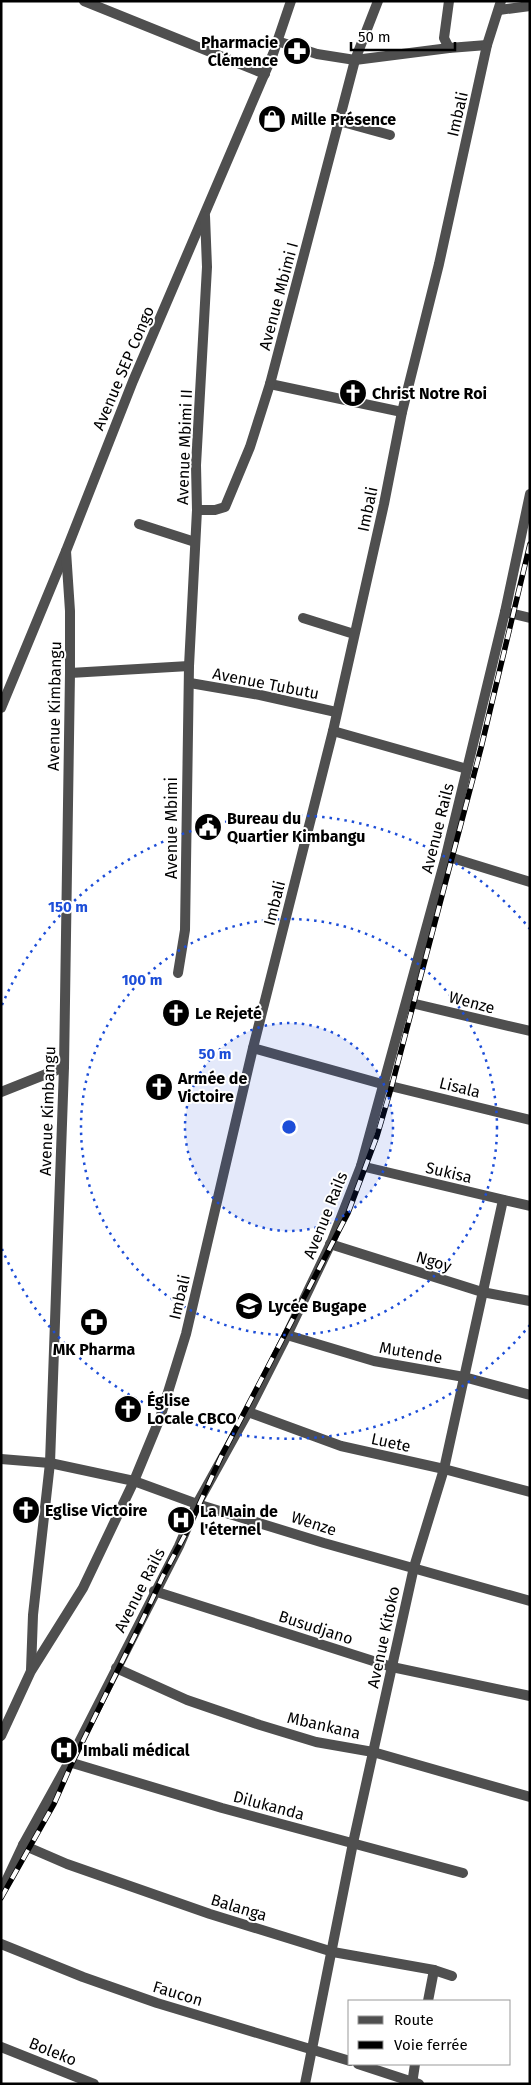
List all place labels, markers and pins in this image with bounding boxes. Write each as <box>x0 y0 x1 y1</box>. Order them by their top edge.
place label: Pharmacie Clémence <box>201 33 278 70</box>
pharmacy icon: Pharmacie Clémence <box>282 36 312 66</box>
shop icon: Mille Présence <box>257 104 287 134</box>
place label: Mille Présence <box>291 110 396 129</box>
church icon: Christ Notre Roi <box>338 378 368 408</box>
place label: Christ Notre Roi <box>372 384 487 403</box>
place label: Bureau du Quartier Kimbangu <box>227 809 365 846</box>
public building icon: Bureau du Quartier Kimbangu <box>193 812 223 842</box>
church icon: Le Rejeté <box>161 998 191 1028</box>
place label: Le Rejeté <box>195 1004 262 1023</box>
place label: Armée de Victoire <box>177 1069 247 1106</box>
church icon: Armée de Victoire <box>144 1072 174 1102</box>
centre of rings <box>280 1118 298 1136</box>
school or university icon: Lycée Bugape <box>234 1291 264 1321</box>
place label: Lycée Bugape <box>268 1297 367 1316</box>
pharmacy icon: MK Pharma <box>79 1307 109 1337</box>
place label: MK Pharma <box>53 1340 135 1359</box>
place label: Église Locale CBCO <box>147 1390 237 1428</box>
church icon: Église Locale CBCO <box>113 1394 143 1424</box>
church icon: Eglise Victoire <box>11 1495 41 1525</box>
place label: Eglise Victoire <box>45 1501 148 1520</box>
place label: La Main de l'éternel <box>200 1502 278 1539</box>
hospital icon: La Main de l'éternel <box>166 1505 196 1535</box>
hospital icon: Imbali médical <box>49 1735 79 1765</box>
place label: Imbali médical <box>83 1741 190 1760</box>

